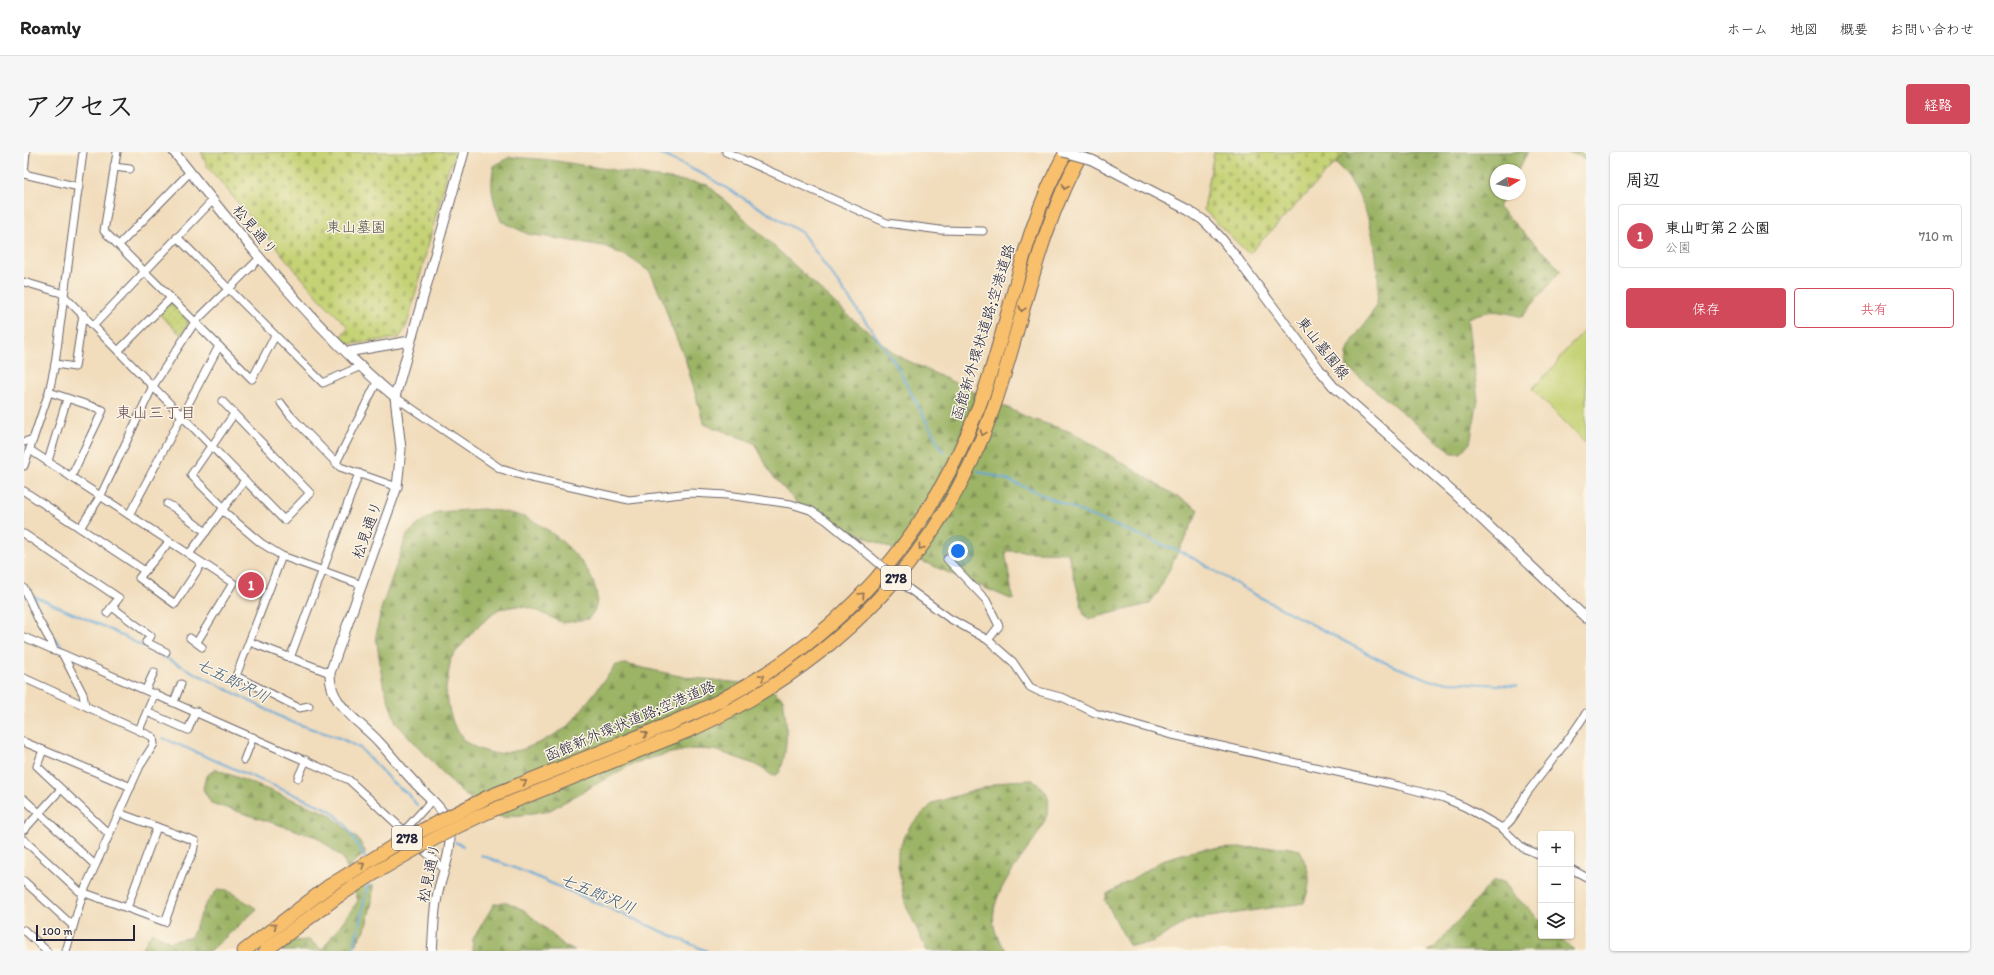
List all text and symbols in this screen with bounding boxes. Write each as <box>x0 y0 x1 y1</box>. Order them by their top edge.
text: Roamly <box>20 16 81 39</box>
text: ホーム <box>1727 21 1768 38</box>
text: 地図 <box>1790 21 1818 38</box>
text: 概要 <box>1840 21 1868 38</box>
text: お問い合わせ <box>1890 21 1974 38</box>
button: 経路 <box>1906 84 1970 124</box>
text: アクセス <box>24 89 134 123</box>
north arrow <box>1490 164 1526 200</box>
text: 周辺 <box>1626 170 1660 190</box>
one-way arrow <box>1062 182 1070 190</box>
street label: 松見通り <box>229 201 281 259</box>
park label: 東山墓園 <box>326 218 386 236</box>
text: 東山町第２公園 <box>1665 219 1770 237</box>
text: 1 <box>1637 229 1643 244</box>
text: 710 m <box>1919 229 1953 244</box>
text: 公園 <box>1665 240 1691 255</box>
street label: 函館新外環状道路;空港道路 <box>948 242 1018 422</box>
button: 保存 <box>1626 288 1786 328</box>
button: 共有 <box>1794 288 1954 328</box>
one-way arrow <box>1018 306 1027 313</box>
street label: 東山墓園線 <box>1293 313 1353 383</box>
district label: 東山三丁目 <box>116 403 196 422</box>
one-way arrow <box>980 430 988 437</box>
street label: 松見通り <box>348 499 386 561</box>
your location <box>948 541 968 561</box>
one-way arrow <box>918 543 926 550</box>
road number: 278 <box>881 566 911 590</box>
pin: 1 <box>238 570 264 600</box>
one-way arrow <box>857 592 865 600</box>
water label: 七五郎沢川 <box>193 654 273 707</box>
one-way arrow <box>758 674 765 682</box>
street label: 函館新外環状道路;空港道路 <box>542 677 718 765</box>
one-way arrow <box>641 731 649 739</box>
one-way arrow <box>521 779 528 787</box>
road number: 278 <box>392 826 422 850</box>
map controls <box>1538 831 1574 939</box>
button: + <box>1538 831 1574 867</box>
street label: 松見通り <box>414 842 444 904</box>
one-way arrow <box>358 862 365 869</box>
button: − <box>1538 867 1574 903</box>
water label: 七五郎沢川 <box>557 869 638 918</box>
button: layers <box>1538 903 1574 939</box>
scale bar <box>36 923 135 942</box>
one-way arrow <box>270 924 277 931</box>
text: 100 m <box>42 925 72 938</box>

